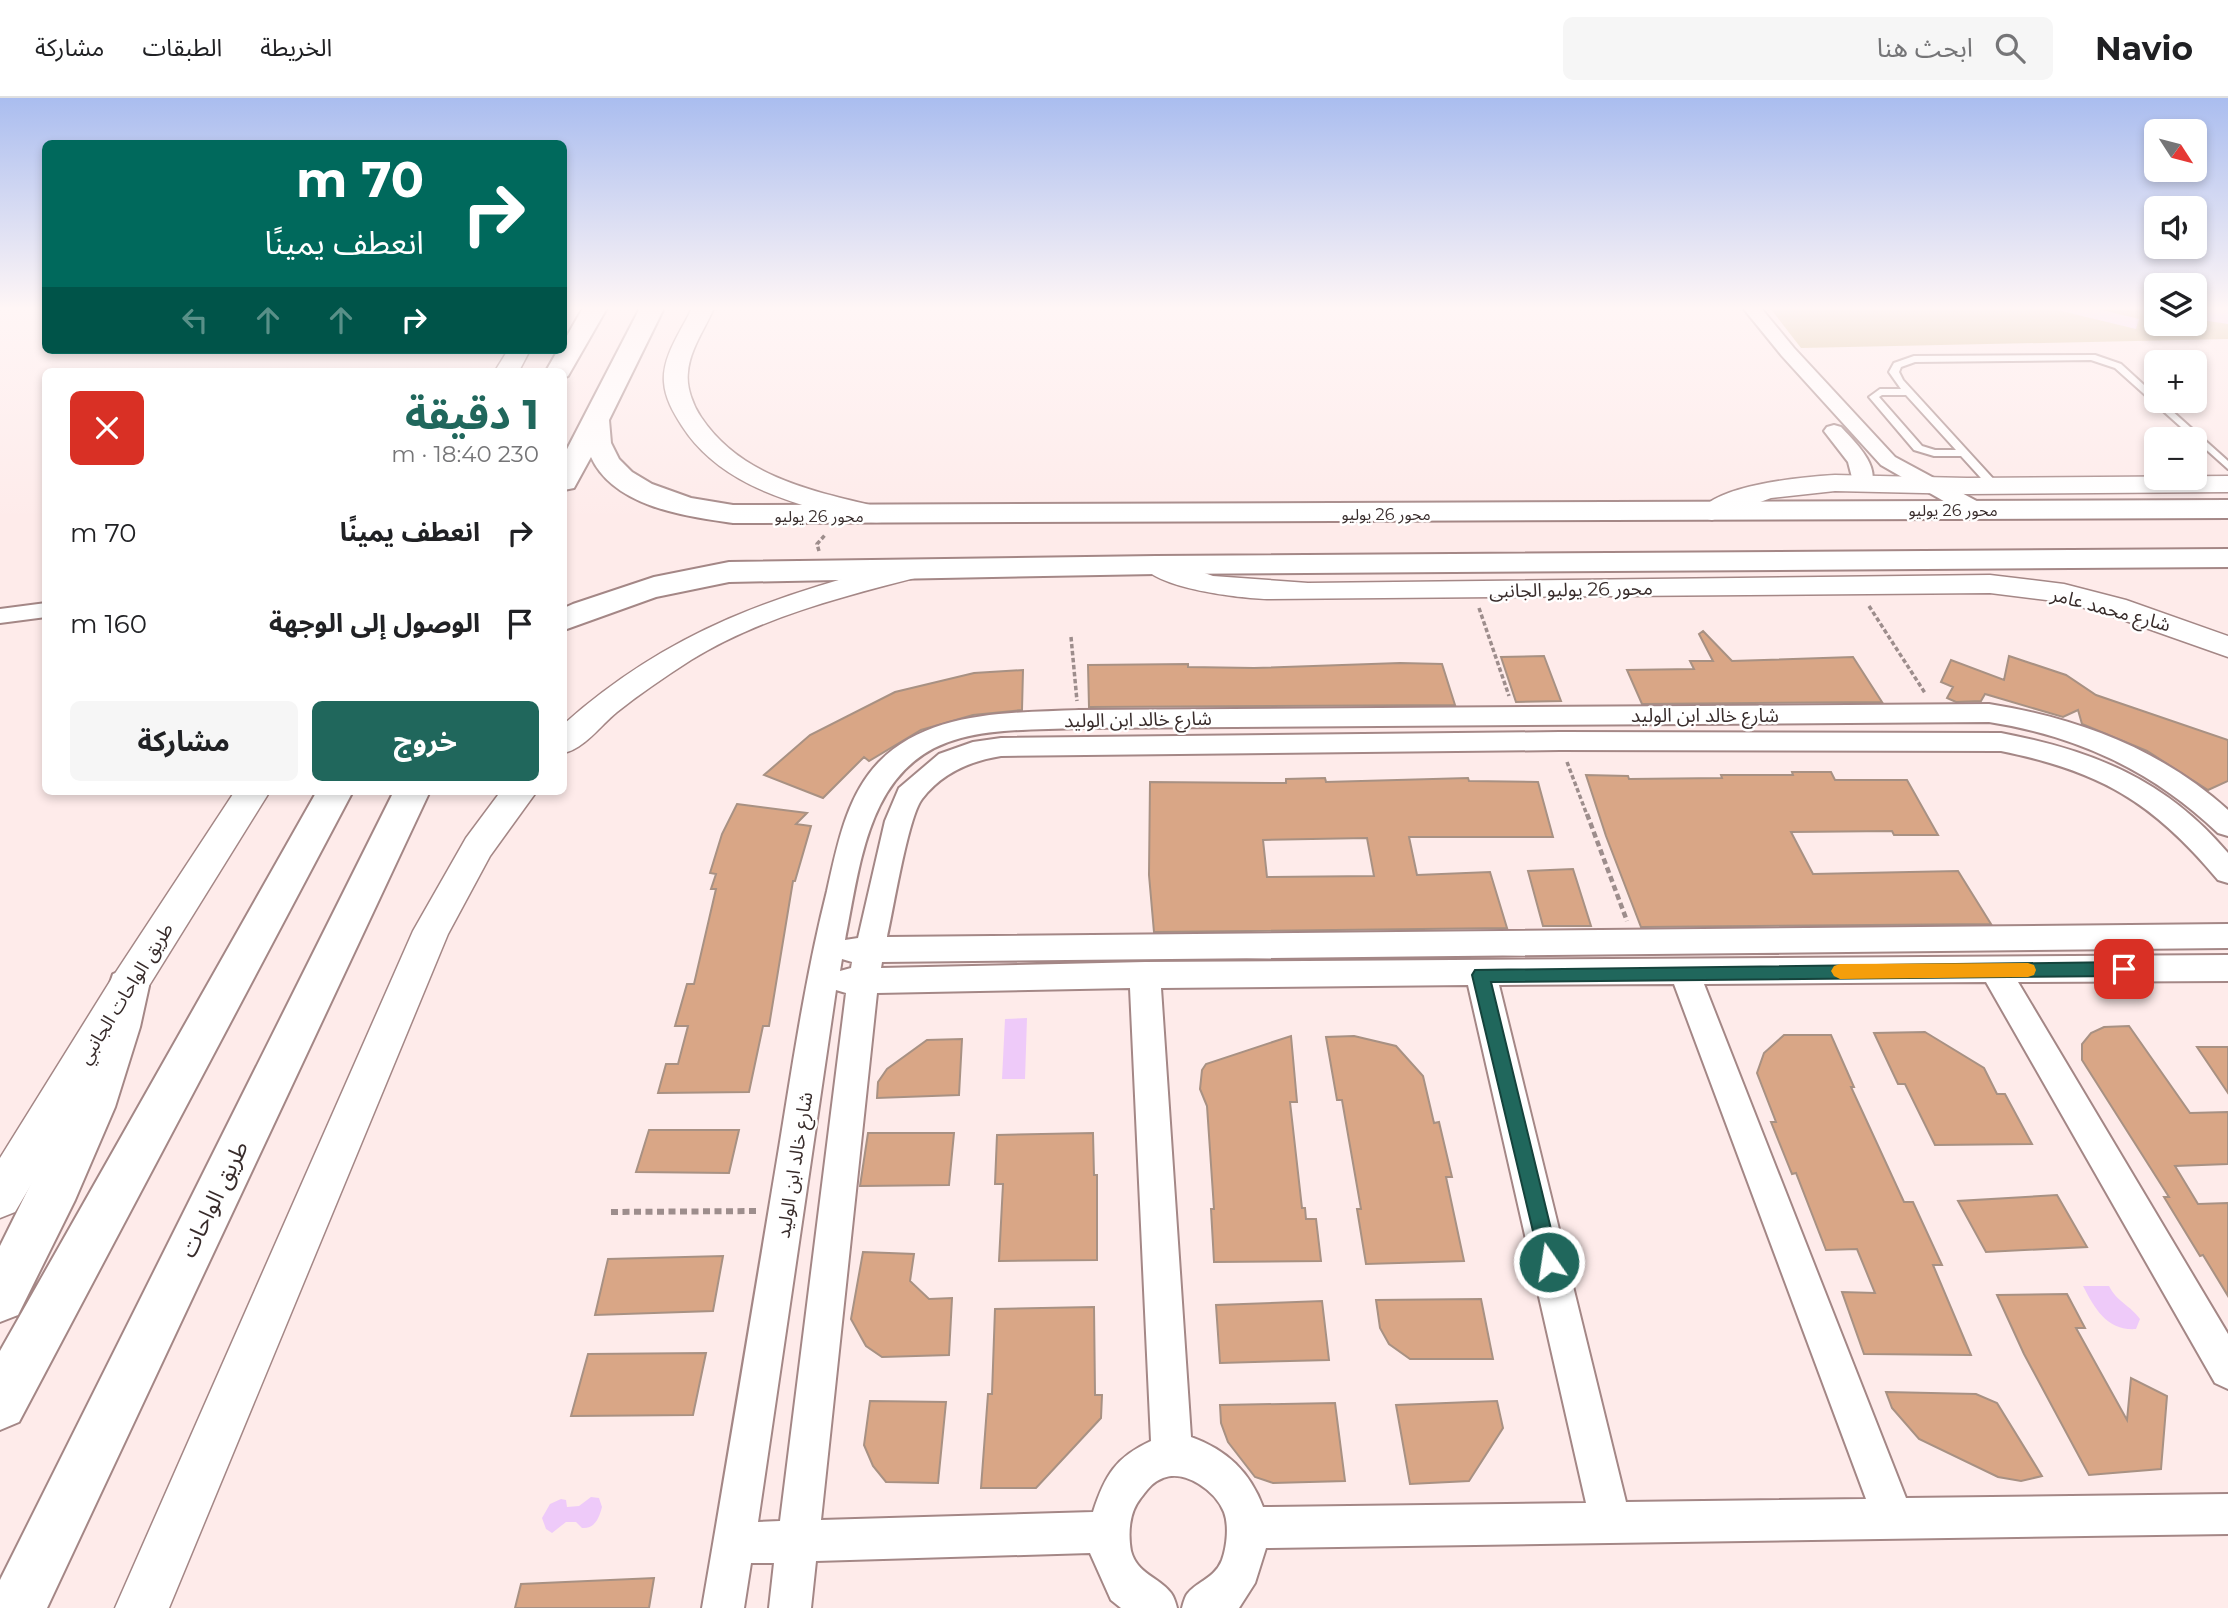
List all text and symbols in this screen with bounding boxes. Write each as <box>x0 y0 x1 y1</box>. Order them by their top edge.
search box <box>1563 17 2053 80</box>
text: Navio <box>2095 28 2193 68</box>
icon: search <box>1991 29 2029 67</box>
text: ابحث هنا <box>1877 32 1973 64</box>
text: مشاركة <box>35 33 104 62</box>
text: الطبقات <box>142 33 222 62</box>
text: الخريطة <box>260 33 332 62</box>
north arrow <box>2144 119 2207 182</box>
map controls <box>2144 119 2207 490</box>
text: 70 m <box>296 150 424 209</box>
icon: right <box>448 168 539 259</box>
button: sound <box>2144 196 2207 259</box>
text: انعطف يمينًا <box>265 223 424 262</box>
button: layers <box>2144 273 2207 336</box>
icon: left <box>176 301 214 339</box>
icon: ahead <box>249 301 287 339</box>
icon: ahead <box>322 301 360 339</box>
icon: right <box>395 301 433 339</box>
button: + <box>2144 350 2207 413</box>
text: 1 دقيقة <box>405 388 539 440</box>
button: close <box>70 391 144 465</box>
button: − <box>2144 427 2207 490</box>
text: 230 m · 18:40 <box>391 440 539 468</box>
street label: محور 26 يوليو <box>1908 501 1998 520</box>
street label: محور 26 يوليو <box>1341 505 1431 524</box>
street label: محور 26 يوليو <box>774 507 864 526</box>
icon: right <box>501 514 539 552</box>
text: انعطف يمينًا <box>340 516 480 548</box>
text: 70 m <box>70 517 136 549</box>
street label: محور 26 يوليو الجانبى <box>1489 577 1653 602</box>
street label: شارع محمد عامر <box>2047 582 2173 638</box>
icon: arrive <box>501 605 539 643</box>
text: الوصول إلى الوجهة <box>269 607 480 639</box>
text: 160 m <box>70 608 147 640</box>
button: مشاركة <box>70 701 298 781</box>
button: خروج <box>312 701 539 781</box>
street label: شارع خالد ابن الوليد <box>1631 704 1779 729</box>
street label: شارع خالد ابن الوليد <box>1064 707 1212 734</box>
street label: طريق الواحات الجانبي <box>73 918 181 1070</box>
pin <box>2094 939 2154 999</box>
icon: arrive <box>2105 950 2143 988</box>
street label: شارع خالد ابن الوليد <box>772 1090 819 1240</box>
street label: طريق الواحات <box>174 1136 254 1262</box>
position arrow <box>1512 1225 1586 1299</box>

